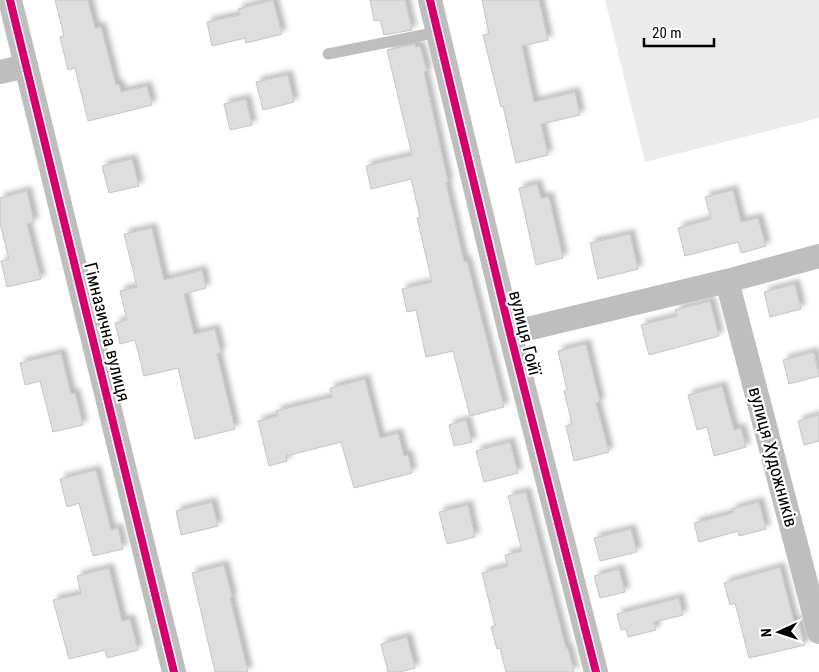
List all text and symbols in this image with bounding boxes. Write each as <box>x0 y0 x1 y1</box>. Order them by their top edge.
scale bar <box>644 15 714 47</box>
text: 20 m <box>652 24 682 42</box>
street label: Гімназична вулиця <box>80 260 135 404</box>
street label: вулиця Гойї <box>505 288 546 378</box>
street label: вулиця Художників <box>745 385 802 529</box>
north arrow <box>754 607 804 657</box>
text: N <box>758 628 774 637</box>

